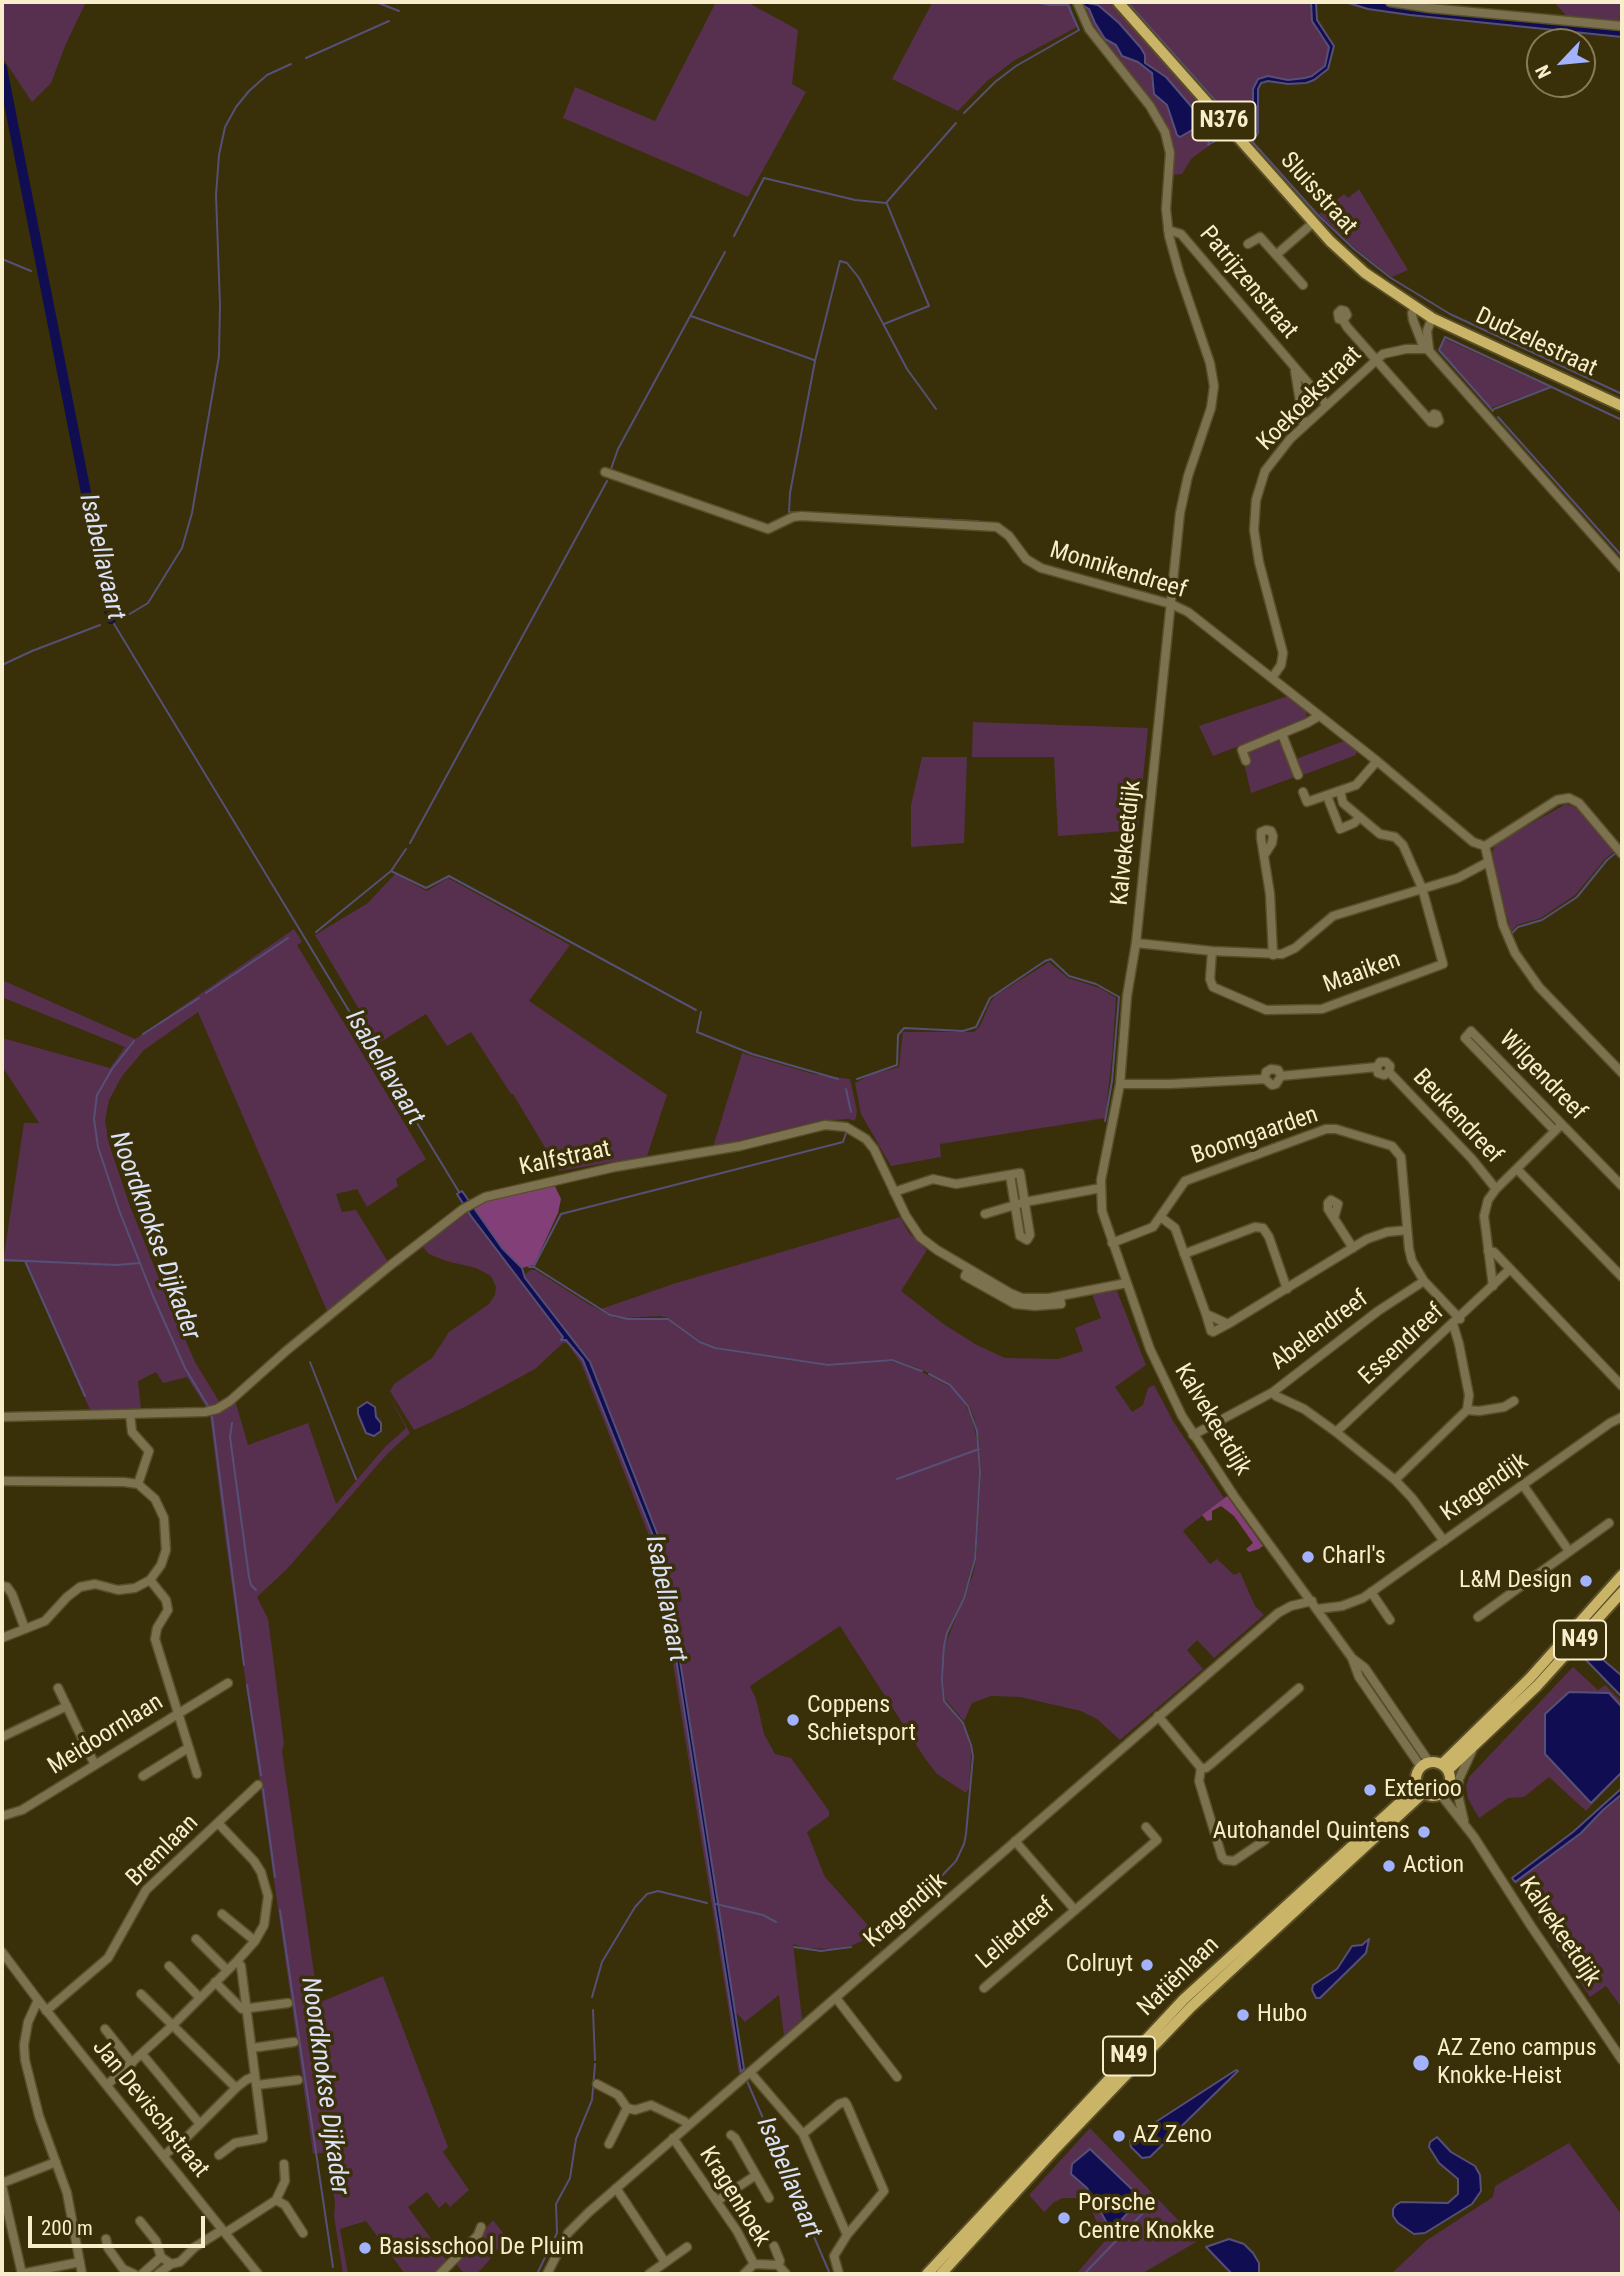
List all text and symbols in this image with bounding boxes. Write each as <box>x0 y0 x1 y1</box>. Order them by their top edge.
north arrow <box>1526 28 1596 98</box>
text: N <box>1531 61 1556 82</box>
road number: N376 <box>1192 102 1256 140</box>
street label: Sluisstraat <box>1274 147 1362 241</box>
street label: Patrijzenstraat <box>1193 221 1303 345</box>
street label: Dudzelestraat <box>1471 302 1601 384</box>
street label: Koekoekstraat <box>1252 341 1368 457</box>
water label: Isabellavaart <box>71 491 131 623</box>
street label: Monnikendreef <box>1046 537 1190 605</box>
street label: Kalvekeetdijk <box>1106 779 1148 907</box>
street label: Maaiken <box>1319 946 1405 1000</box>
water label: Isabellavaart <box>338 1005 430 1131</box>
street label: Wilgendreef <box>1492 1025 1592 1127</box>
street label: Beukendreef <box>1406 1064 1508 1170</box>
street label: Boomgaarden <box>1188 1101 1322 1171</box>
water label: Noordknokse Dijkader <box>102 1128 206 1344</box>
street label: Kalfstraat <box>517 1135 613 1183</box>
street label: Abelendreef <box>1266 1285 1374 1377</box>
street label: Essendreef <box>1353 1298 1451 1392</box>
street label: Kalvekeetdijk <box>1167 1359 1257 1481</box>
street label: Kragendijk <box>1436 1448 1534 1528</box>
water label: Isabellavaart <box>637 1533 693 1665</box>
place label: Charl's <box>1322 1543 1386 1571</box>
marker: Charl's <box>1300 1549 1316 1565</box>
place label: L&M Design <box>1459 1567 1572 1595</box>
marker: L&M Design <box>1578 1573 1594 1589</box>
road number: N49 <box>1554 1620 1606 1660</box>
street label: Meidoornlaan <box>43 1688 169 1782</box>
place label: Coppens Schietsport <box>807 1692 916 1748</box>
marker: Coppens Schietsport <box>785 1712 801 1728</box>
place label: Exterioo <box>1384 1776 1462 1804</box>
marker: Exterioo <box>1362 1782 1378 1798</box>
street label: Bremlaan <box>121 1809 205 1893</box>
place label: Autohandel Quintens <box>1213 1818 1410 1846</box>
marker: Autohandel Quintens <box>1416 1824 1432 1840</box>
place label: Action <box>1403 1852 1464 1880</box>
marker: Action <box>1381 1858 1397 1874</box>
street label: Kragendijk <box>859 1867 953 1955</box>
street label: Kalvekeetdijk <box>1512 1872 1606 1992</box>
street label: Leliedreef <box>971 1892 1061 1976</box>
street label: Natiënlaan <box>1132 1931 1226 2023</box>
place label: Colruyt <box>1066 1951 1133 1979</box>
marker: Colruyt <box>1139 1957 1155 1973</box>
water label: Noordknokse Dijkader <box>293 1975 355 2197</box>
place label: Hubo <box>1257 2001 1307 2029</box>
marker: Hubo <box>1235 2007 1251 2023</box>
street label: Jan Devischstraat <box>86 2034 214 2184</box>
place label: AZ Zeno campus Knokke-Heist <box>1437 2035 1597 2091</box>
road number: N49 <box>1103 2036 1155 2076</box>
marker: AZ Zeno campus Knokke-Heist <box>1411 2053 1431 2073</box>
water label: Isabellavaart <box>749 2113 827 2243</box>
place label: AZ Zeno <box>1133 2122 1212 2150</box>
marker: AZ Zeno <box>1111 2128 1127 2144</box>
street label: Kragenhoek <box>692 2142 776 2252</box>
place label: Porsche Centre Knokke <box>1078 2190 1215 2246</box>
scale bar <box>32 2202 208 2246</box>
marker: Porsche Centre Knokke <box>1056 2210 1072 2226</box>
text: 200 m <box>41 2216 93 2240</box>
place label: Basisschool De Pluim <box>379 2234 584 2262</box>
marker: Basisschool De Pluim <box>357 2240 373 2256</box>

